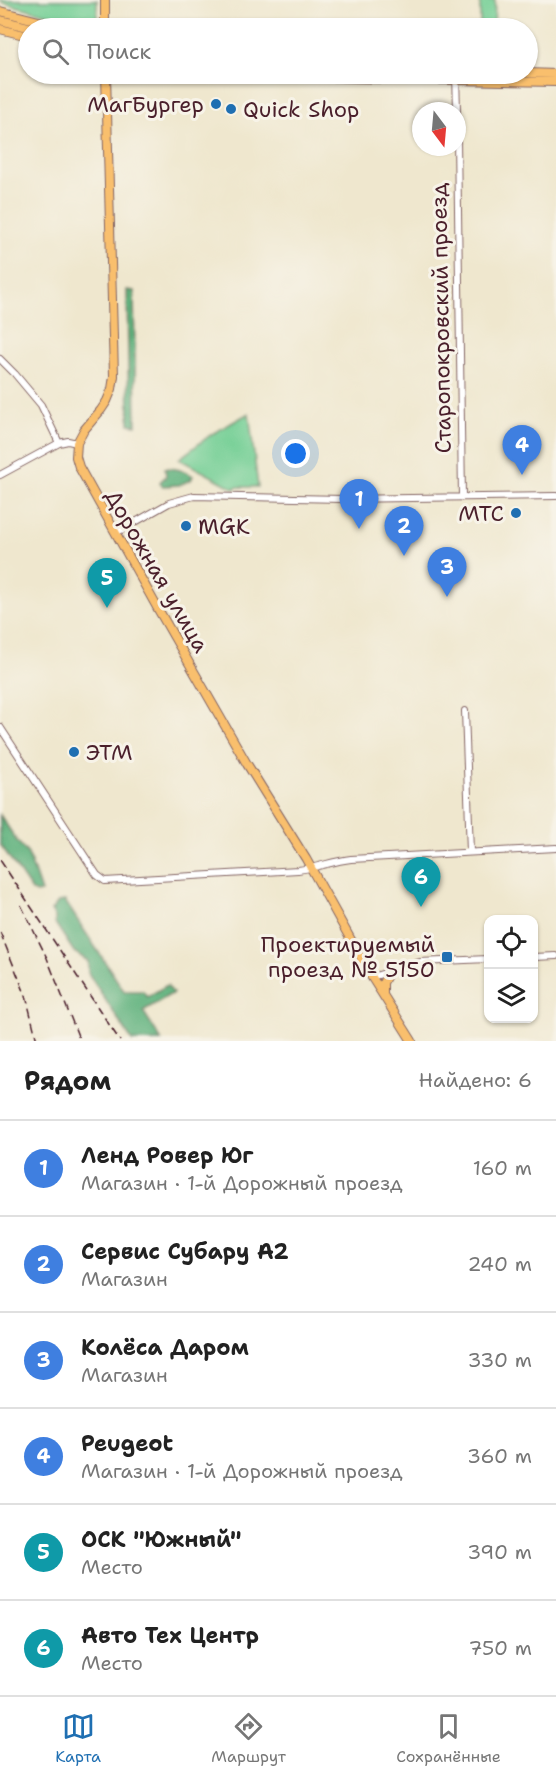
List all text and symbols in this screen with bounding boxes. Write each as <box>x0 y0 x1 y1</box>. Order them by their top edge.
search box <box>18 18 538 84</box>
icon: search <box>39 35 72 68</box>
text: Поиск <box>87 37 151 66</box>
place label: МагБургер <box>87 90 204 119</box>
place label: Quick Shop <box>243 95 359 124</box>
marker: МагБургер <box>209 97 223 111</box>
marker: Quick Shop <box>224 102 238 116</box>
north arrow <box>412 102 466 156</box>
street label: Старопокровский проезд <box>424 182 458 454</box>
pin: 4 <box>502 426 542 475</box>
your location <box>281 439 310 468</box>
pin: 1 <box>340 480 378 529</box>
street label: Дорожная улица <box>98 484 216 658</box>
place label: МТС <box>458 499 504 528</box>
pin: 2 <box>384 506 424 556</box>
marker: МТС <box>509 506 523 520</box>
place label: MGK <box>198 512 250 541</box>
marker: MGK <box>179 519 193 533</box>
pin: 3 <box>428 548 466 597</box>
pin: 5 <box>88 558 126 608</box>
place label: ЭТМ <box>86 738 133 767</box>
marker: ЭТМ <box>67 745 81 759</box>
pin: 6 <box>402 858 440 907</box>
map controls <box>484 915 538 1023</box>
button: locate <box>484 915 538 969</box>
place label: Проектируемый проезд № 5150 <box>261 930 435 984</box>
marker: Проектируемый проезд № 5150 <box>440 950 454 964</box>
button: layers <box>484 969 538 1023</box>
text: Рядом <box>24 1063 111 1098</box>
text: Найдено: 6 <box>419 1067 532 1093</box>
text: Ленд Ровер Юг <box>81 1141 254 1170</box>
text: 1 <box>39 1155 48 1181</box>
text: 160 m <box>473 1155 532 1181</box>
text: Магазин · 1-й Дорожный проезд <box>81 1170 403 1196</box>
text: Сервис Субару А2 <box>81 1237 289 1266</box>
text: 2 <box>37 1251 51 1277</box>
text: 240 m <box>467 1251 532 1277</box>
text: Магазин <box>81 1266 168 1292</box>
text: Колёса Даром <box>81 1333 249 1362</box>
text: 3 <box>37 1347 51 1373</box>
text: 330 m <box>468 1347 532 1373</box>
text: Магазин <box>81 1362 168 1388</box>
text: Peugeot <box>81 1429 173 1458</box>
text: 4 <box>37 1443 51 1469</box>
text: 360 m <box>467 1443 532 1469</box>
text: Магазин · 1-й Дорожный проезд <box>81 1458 403 1484</box>
text: ОСК "Южный" <box>81 1525 241 1554</box>
text: 5 <box>37 1539 50 1565</box>
text: 390 m <box>467 1539 532 1565</box>
text: Место <box>81 1554 143 1580</box>
text: Авто Тех Центр <box>81 1621 259 1650</box>
text: 6 <box>37 1635 51 1661</box>
text: 750 m <box>469 1635 532 1661</box>
text: Место <box>81 1650 143 1676</box>
tab: Карта <box>55 1710 101 1767</box>
tab: Маршрут <box>211 1710 286 1767</box>
tab: Сохранённые <box>396 1710 501 1767</box>

